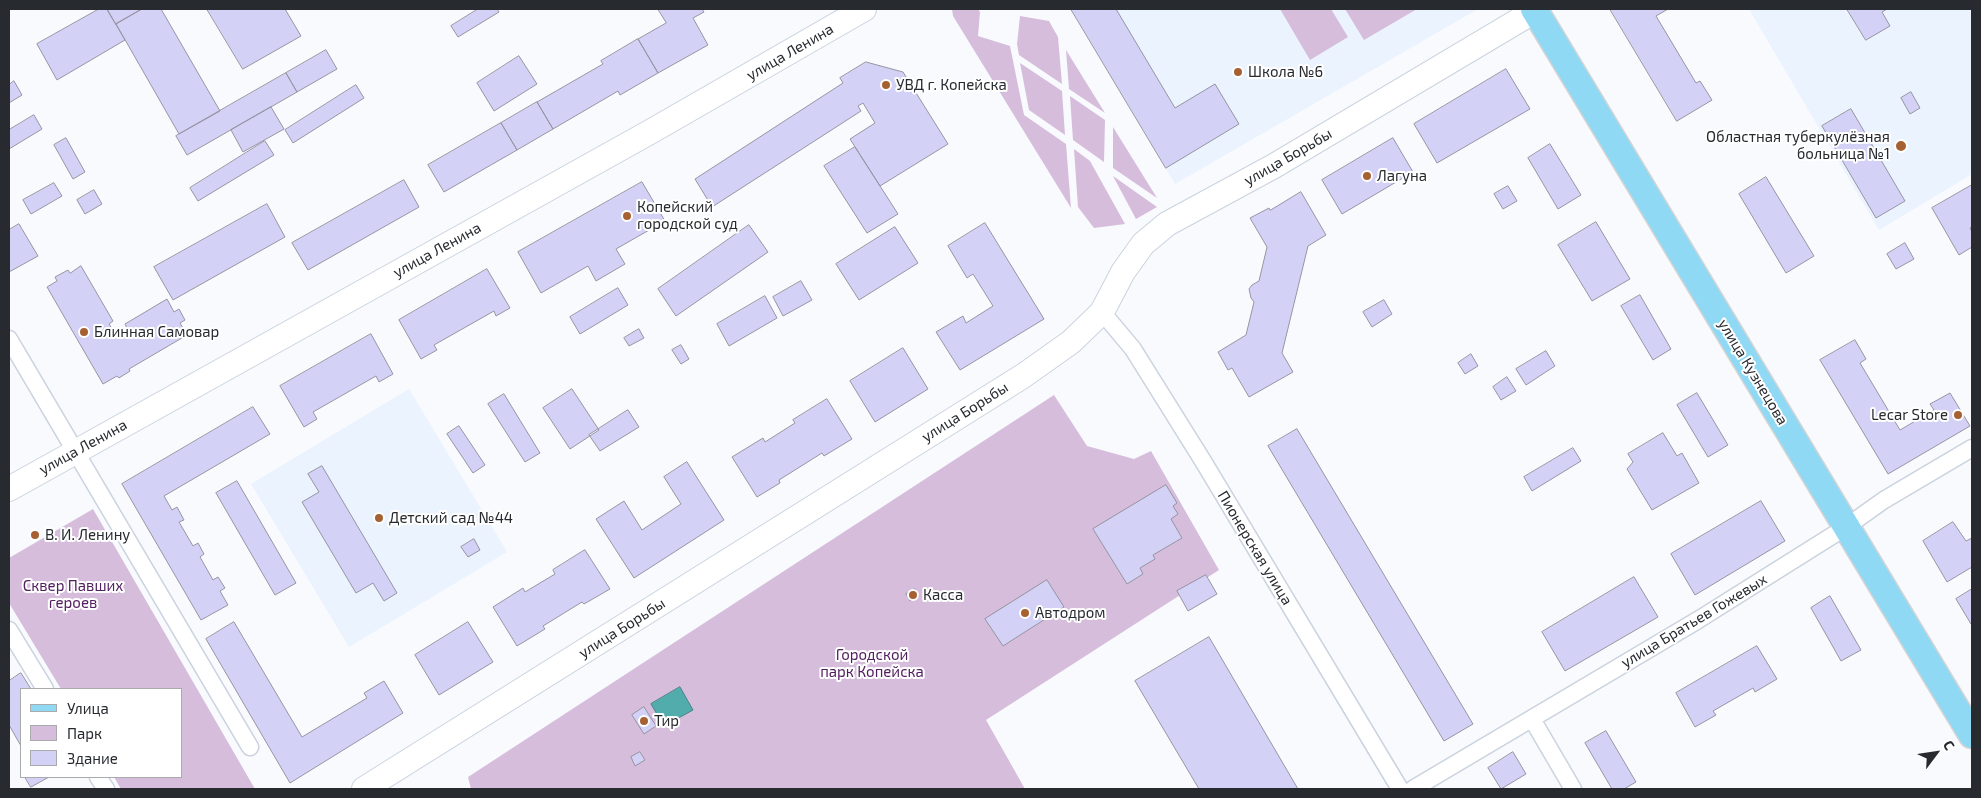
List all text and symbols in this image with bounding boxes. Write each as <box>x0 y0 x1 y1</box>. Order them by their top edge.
street label: улица Ленина <box>743 20 837 84</box>
place label: Школа №6 <box>1248 63 1323 81</box>
marker: Школа №6 <box>1232 66 1244 78</box>
place label: УВД г. Копейска <box>896 76 1007 94</box>
marker: УВД г. Копейска <box>880 79 892 91</box>
street label: улица Борьбы <box>1241 125 1335 189</box>
place label: Областная туберкулёзная больница №1 <box>1706 128 1890 163</box>
marker: Областная туберкулёзная больница №1 <box>1894 139 1908 153</box>
place label: Лагуна <box>1377 167 1427 185</box>
marker: Лагуна <box>1361 170 1373 182</box>
place label: Копейский городской суд <box>637 198 738 233</box>
marker: Копейский городской суд <box>621 210 633 222</box>
street label: улица Ленина <box>390 218 484 282</box>
street label: улица Кузнецова <box>1714 316 1792 428</box>
place label: Блинная Самовар <box>94 323 219 341</box>
marker: Блинная Самовар <box>78 326 90 338</box>
street label: улица Борьбы <box>918 378 1012 446</box>
place label: Lecar Store <box>1871 406 1948 424</box>
marker: Lecar Store <box>1952 409 1964 421</box>
street label: улица Ленина <box>36 415 130 479</box>
street label: Пионерская улица <box>1214 488 1296 608</box>
place label: Детский сад №44 <box>389 509 513 527</box>
marker: Детский сад №44 <box>373 512 385 524</box>
place label: В. И. Ленину <box>45 526 130 544</box>
marker: В. И. Ленину <box>29 529 41 541</box>
street label: улица Братьев Гожевых <box>1618 570 1770 672</box>
park label: Сквер Павших героев <box>23 577 123 612</box>
place label: Касса <box>923 586 963 604</box>
marker: Касса <box>907 589 919 601</box>
street label: улица Борьбы <box>575 594 669 662</box>
place label: Автодром <box>1035 604 1106 622</box>
marker: Автодром <box>1019 607 1031 619</box>
park label: Городской парк Копейска <box>820 646 924 681</box>
legend <box>20 688 182 778</box>
text: Улица <box>67 699 109 717</box>
place label: Тир <box>654 712 679 730</box>
marker: Тир <box>638 715 650 727</box>
text: Парк <box>67 724 102 742</box>
north arrow <box>1911 728 1961 778</box>
text: С <box>1940 737 1959 753</box>
text: Здание <box>67 749 118 767</box>

